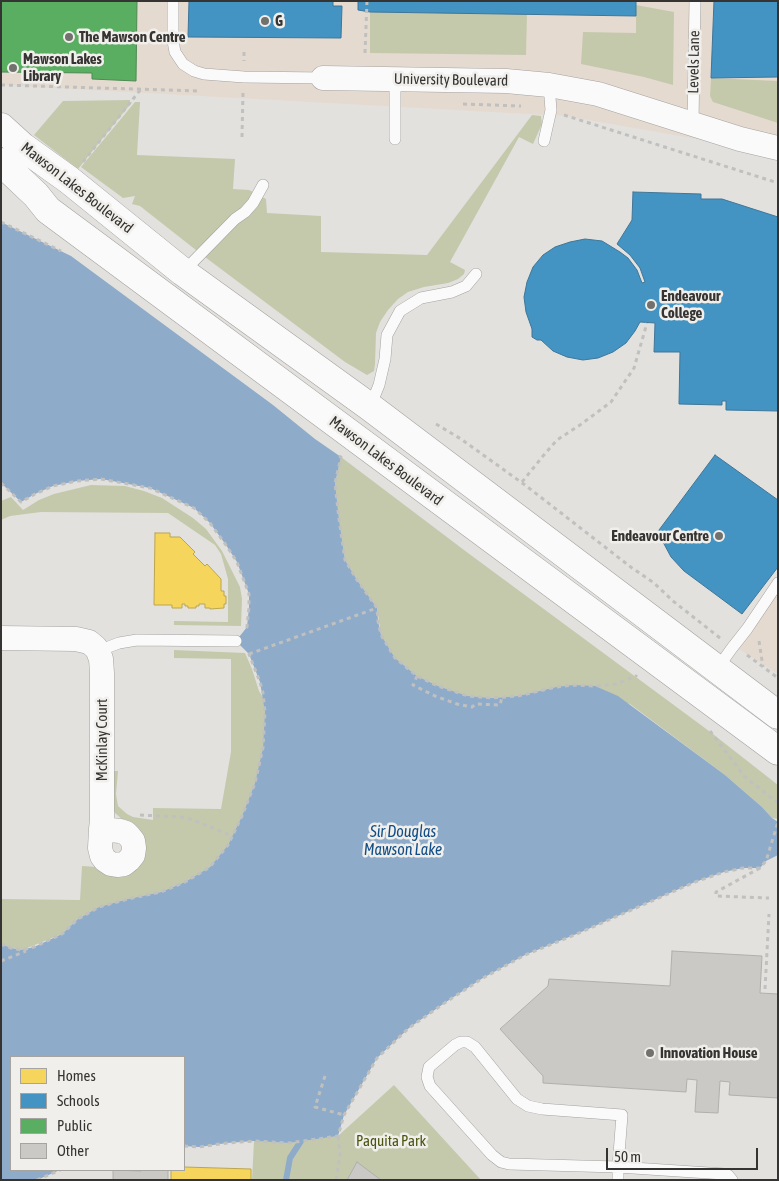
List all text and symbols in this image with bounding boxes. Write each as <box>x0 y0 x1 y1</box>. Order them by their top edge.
place label: G <box>275 12 283 30</box>
marker: G <box>259 15 271 27</box>
place label: The Mawson Centre <box>79 28 185 46</box>
street label: Levels Lane <box>684 30 704 94</box>
marker: The Mawson Centre <box>63 31 75 43</box>
place label: Mawson Lakes Library <box>23 50 102 85</box>
marker: Mawson Lakes Library <box>7 62 19 74</box>
street label: University Boulevard <box>394 70 508 90</box>
street label: Mawson Lakes Boulevard <box>17 139 137 237</box>
place label: Endeavour College <box>661 287 720 322</box>
marker: Endeavour College <box>645 299 657 311</box>
street label: Mawson Lakes Boulevard <box>326 412 446 510</box>
place label: Endeavour Centre <box>611 527 709 545</box>
marker: Endeavour Centre <box>713 530 725 542</box>
street label: McKinlay Court <box>93 699 111 781</box>
water label: Sir Douglas Mawson Lake <box>364 822 442 860</box>
place label: Innovation House <box>660 1044 758 1062</box>
marker: Innovation House <box>644 1047 656 1059</box>
legend <box>10 1056 185 1171</box>
text: Homes <box>57 1067 96 1084</box>
text: Schools <box>57 1092 100 1109</box>
text: Public <box>57 1117 92 1134</box>
park label: Paquita Park <box>356 1132 426 1150</box>
scale bar <box>609 1138 762 1170</box>
text: Other <box>57 1142 89 1159</box>
text: 50 m <box>614 1148 641 1165</box>

